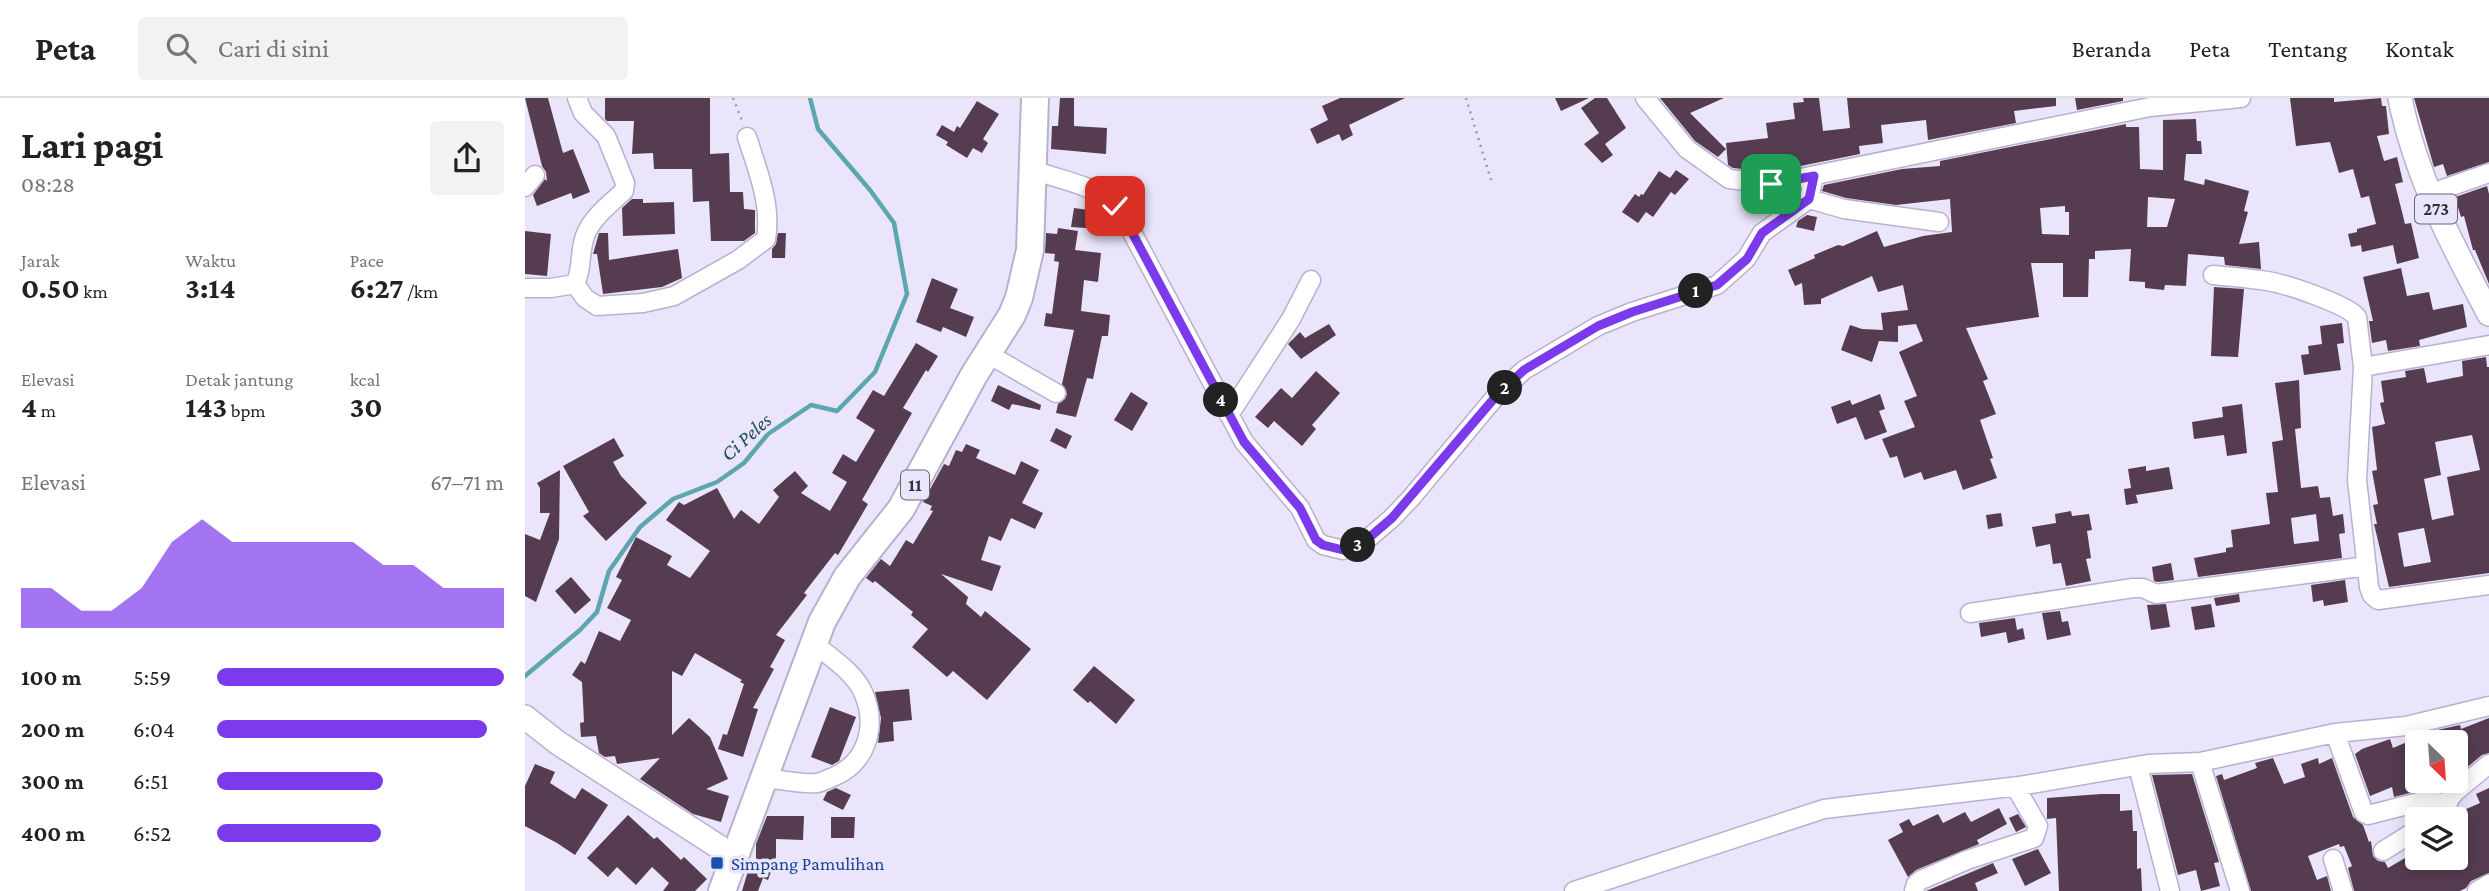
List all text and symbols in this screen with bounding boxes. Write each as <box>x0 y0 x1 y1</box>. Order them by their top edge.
search box <box>138 17 628 80</box>
icon: search <box>162 29 200 67</box>
text: Peta <box>35 30 96 67</box>
text: Cari di sini <box>218 34 329 63</box>
text: Beranda <box>2072 35 2151 62</box>
text: Peta <box>2189 35 2230 62</box>
text: Tentang <box>2268 35 2347 62</box>
text: Kontak <box>2385 35 2454 62</box>
button: share <box>430 121 504 195</box>
text: Lari pagi <box>21 124 163 166</box>
pin <box>1741 154 1801 214</box>
icon: arrive <box>1752 165 1790 203</box>
text: 08:28 <box>21 171 75 197</box>
pin <box>1085 176 1145 236</box>
icon: check <box>1096 187 1134 225</box>
road number: 273 <box>2415 194 2457 224</box>
text: Jarak <box>21 250 60 271</box>
text: Waktu <box>185 250 236 271</box>
text: Pace <box>350 250 384 271</box>
text: 0.50 <box>21 271 80 304</box>
text: 3:14 <box>185 271 236 304</box>
text: 6:27 <box>350 271 404 304</box>
pin: 1 <box>1679 274 1713 308</box>
text: 1 <box>1692 280 1699 301</box>
text: km <box>80 281 108 302</box>
text: /km <box>404 281 438 302</box>
text: Elevasi <box>21 369 74 390</box>
text: Detak jantung <box>185 369 293 390</box>
text: kcal <box>350 369 380 390</box>
pin: 2 <box>1487 370 1523 406</box>
text: 2 <box>1500 377 1509 398</box>
pin: 4 <box>1203 382 1239 418</box>
text: 4 <box>1215 389 1226 410</box>
text: 4 <box>21 390 37 423</box>
text: 143 <box>185 390 227 423</box>
text: 30 <box>350 390 383 423</box>
text: m <box>37 400 56 421</box>
text: bpm <box>227 400 266 421</box>
water label: Ci Peles <box>716 408 777 466</box>
text: Elevasi <box>21 469 86 495</box>
text: 67–71 m <box>430 469 504 495</box>
road number: 11 <box>901 470 929 500</box>
pin: 3 <box>1341 528 1375 562</box>
text: 3 <box>1353 534 1362 555</box>
text: 100 m <box>21 664 81 690</box>
text: 5:59 <box>133 664 171 690</box>
text: 200 m <box>21 716 85 742</box>
text: 6:04 <box>133 716 175 742</box>
north arrow <box>2405 730 2467 793</box>
map controls <box>2405 730 2468 870</box>
text: 300 m <box>21 768 84 794</box>
text: 6:51 <box>133 768 168 794</box>
button: layers <box>2405 807 2468 870</box>
text: 400 m <box>21 820 85 846</box>
text: 6:52 <box>133 820 171 846</box>
place label: Simpang Pamulihan <box>731 853 884 874</box>
marker: Simpang Pamulihan <box>709 855 725 871</box>

